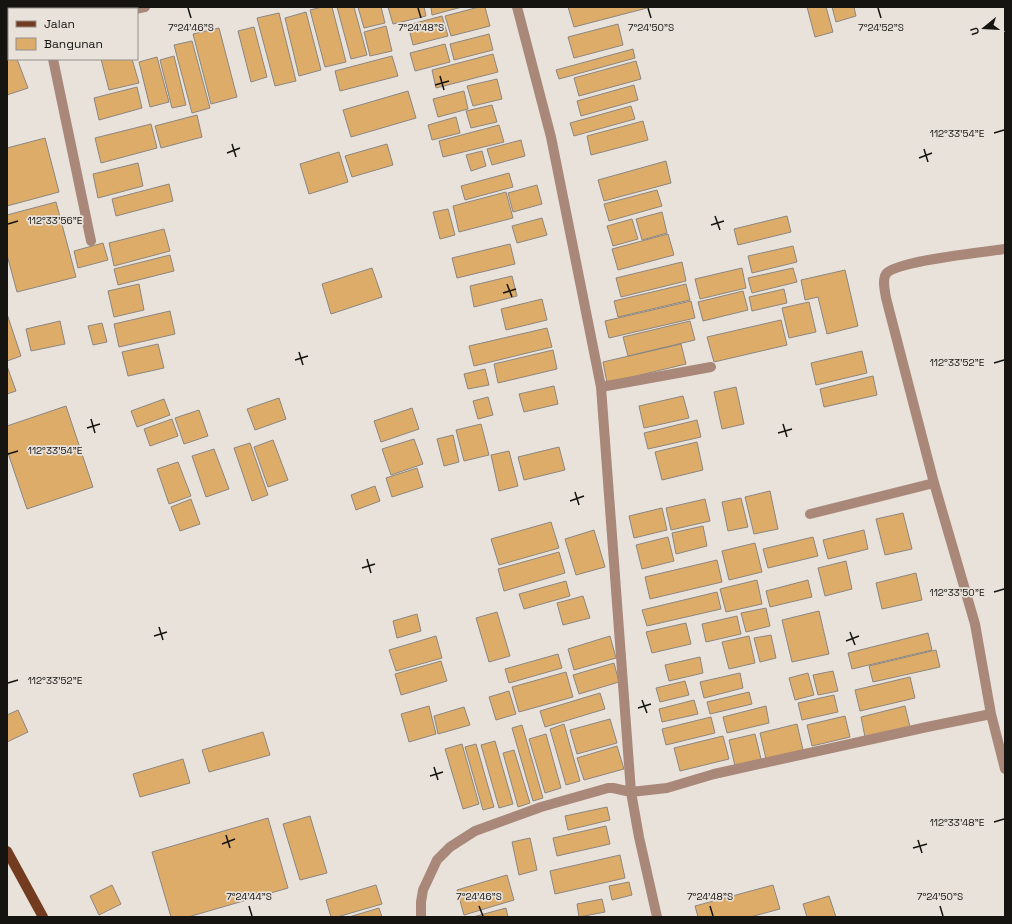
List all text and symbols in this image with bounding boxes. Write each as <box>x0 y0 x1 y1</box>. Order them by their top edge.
legend <box>8 8 138 60</box>
north arrow <box>964 8 1004 48</box>
text: Jalan <box>44 16 75 32</box>
text: 7°24'46"S <box>168 21 214 34</box>
text: 7°24'48"S <box>398 21 444 34</box>
text: 7°24'50"S <box>628 21 674 34</box>
text: 7°24'52"S <box>858 21 904 34</box>
text: U <box>967 25 982 37</box>
text: Bangunan <box>44 36 103 52</box>
text: 112°33'54"E <box>930 127 985 140</box>
text: 112°33'56"E <box>28 214 83 227</box>
text: 112°33'52"E <box>930 356 985 369</box>
text: 112°33'54"E <box>28 444 83 457</box>
text: 112°33'50"E <box>929 586 985 599</box>
text: 112°33'52"E <box>28 674 83 687</box>
text: 112°33'48"E <box>930 816 985 829</box>
text: 7°24'44"S <box>226 890 272 903</box>
text: 7°24'46"S <box>456 890 502 903</box>
text: 7°24'48"S <box>687 890 733 903</box>
text: 7°24'50"S <box>917 890 963 903</box>

